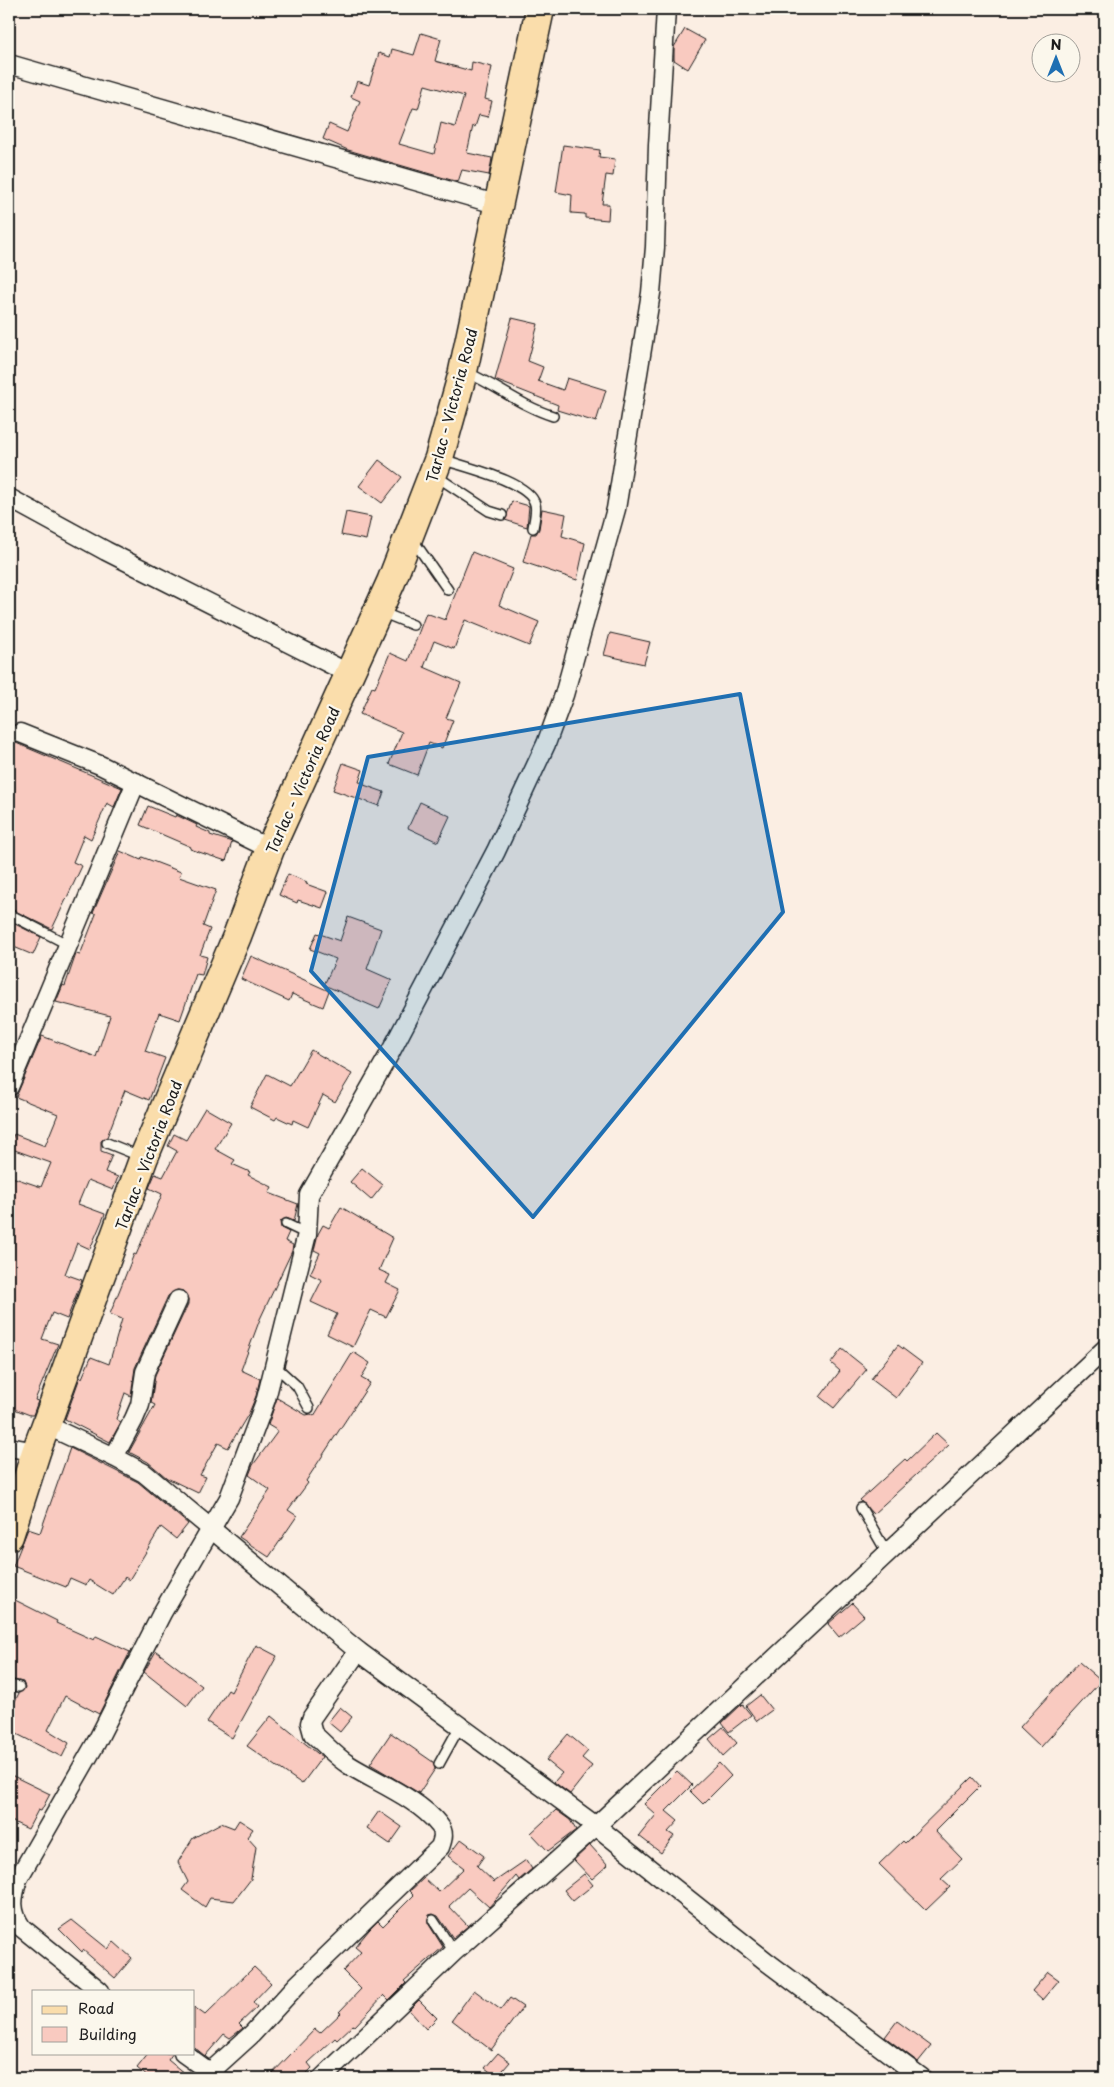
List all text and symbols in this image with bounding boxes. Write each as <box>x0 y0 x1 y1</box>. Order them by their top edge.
north arrow <box>1032 32 1082 82</box>
text: N <box>1050 34 1062 55</box>
street label: Tarlac - Victoria Road <box>419 325 483 485</box>
street label: Tarlac - Victoria Road <box>259 703 345 857</box>
street label: Tarlac - Victoria Road <box>109 1077 187 1233</box>
legend <box>32 1990 195 2054</box>
text: Road <box>78 1996 114 2019</box>
text: Building <box>78 2022 137 2045</box>

